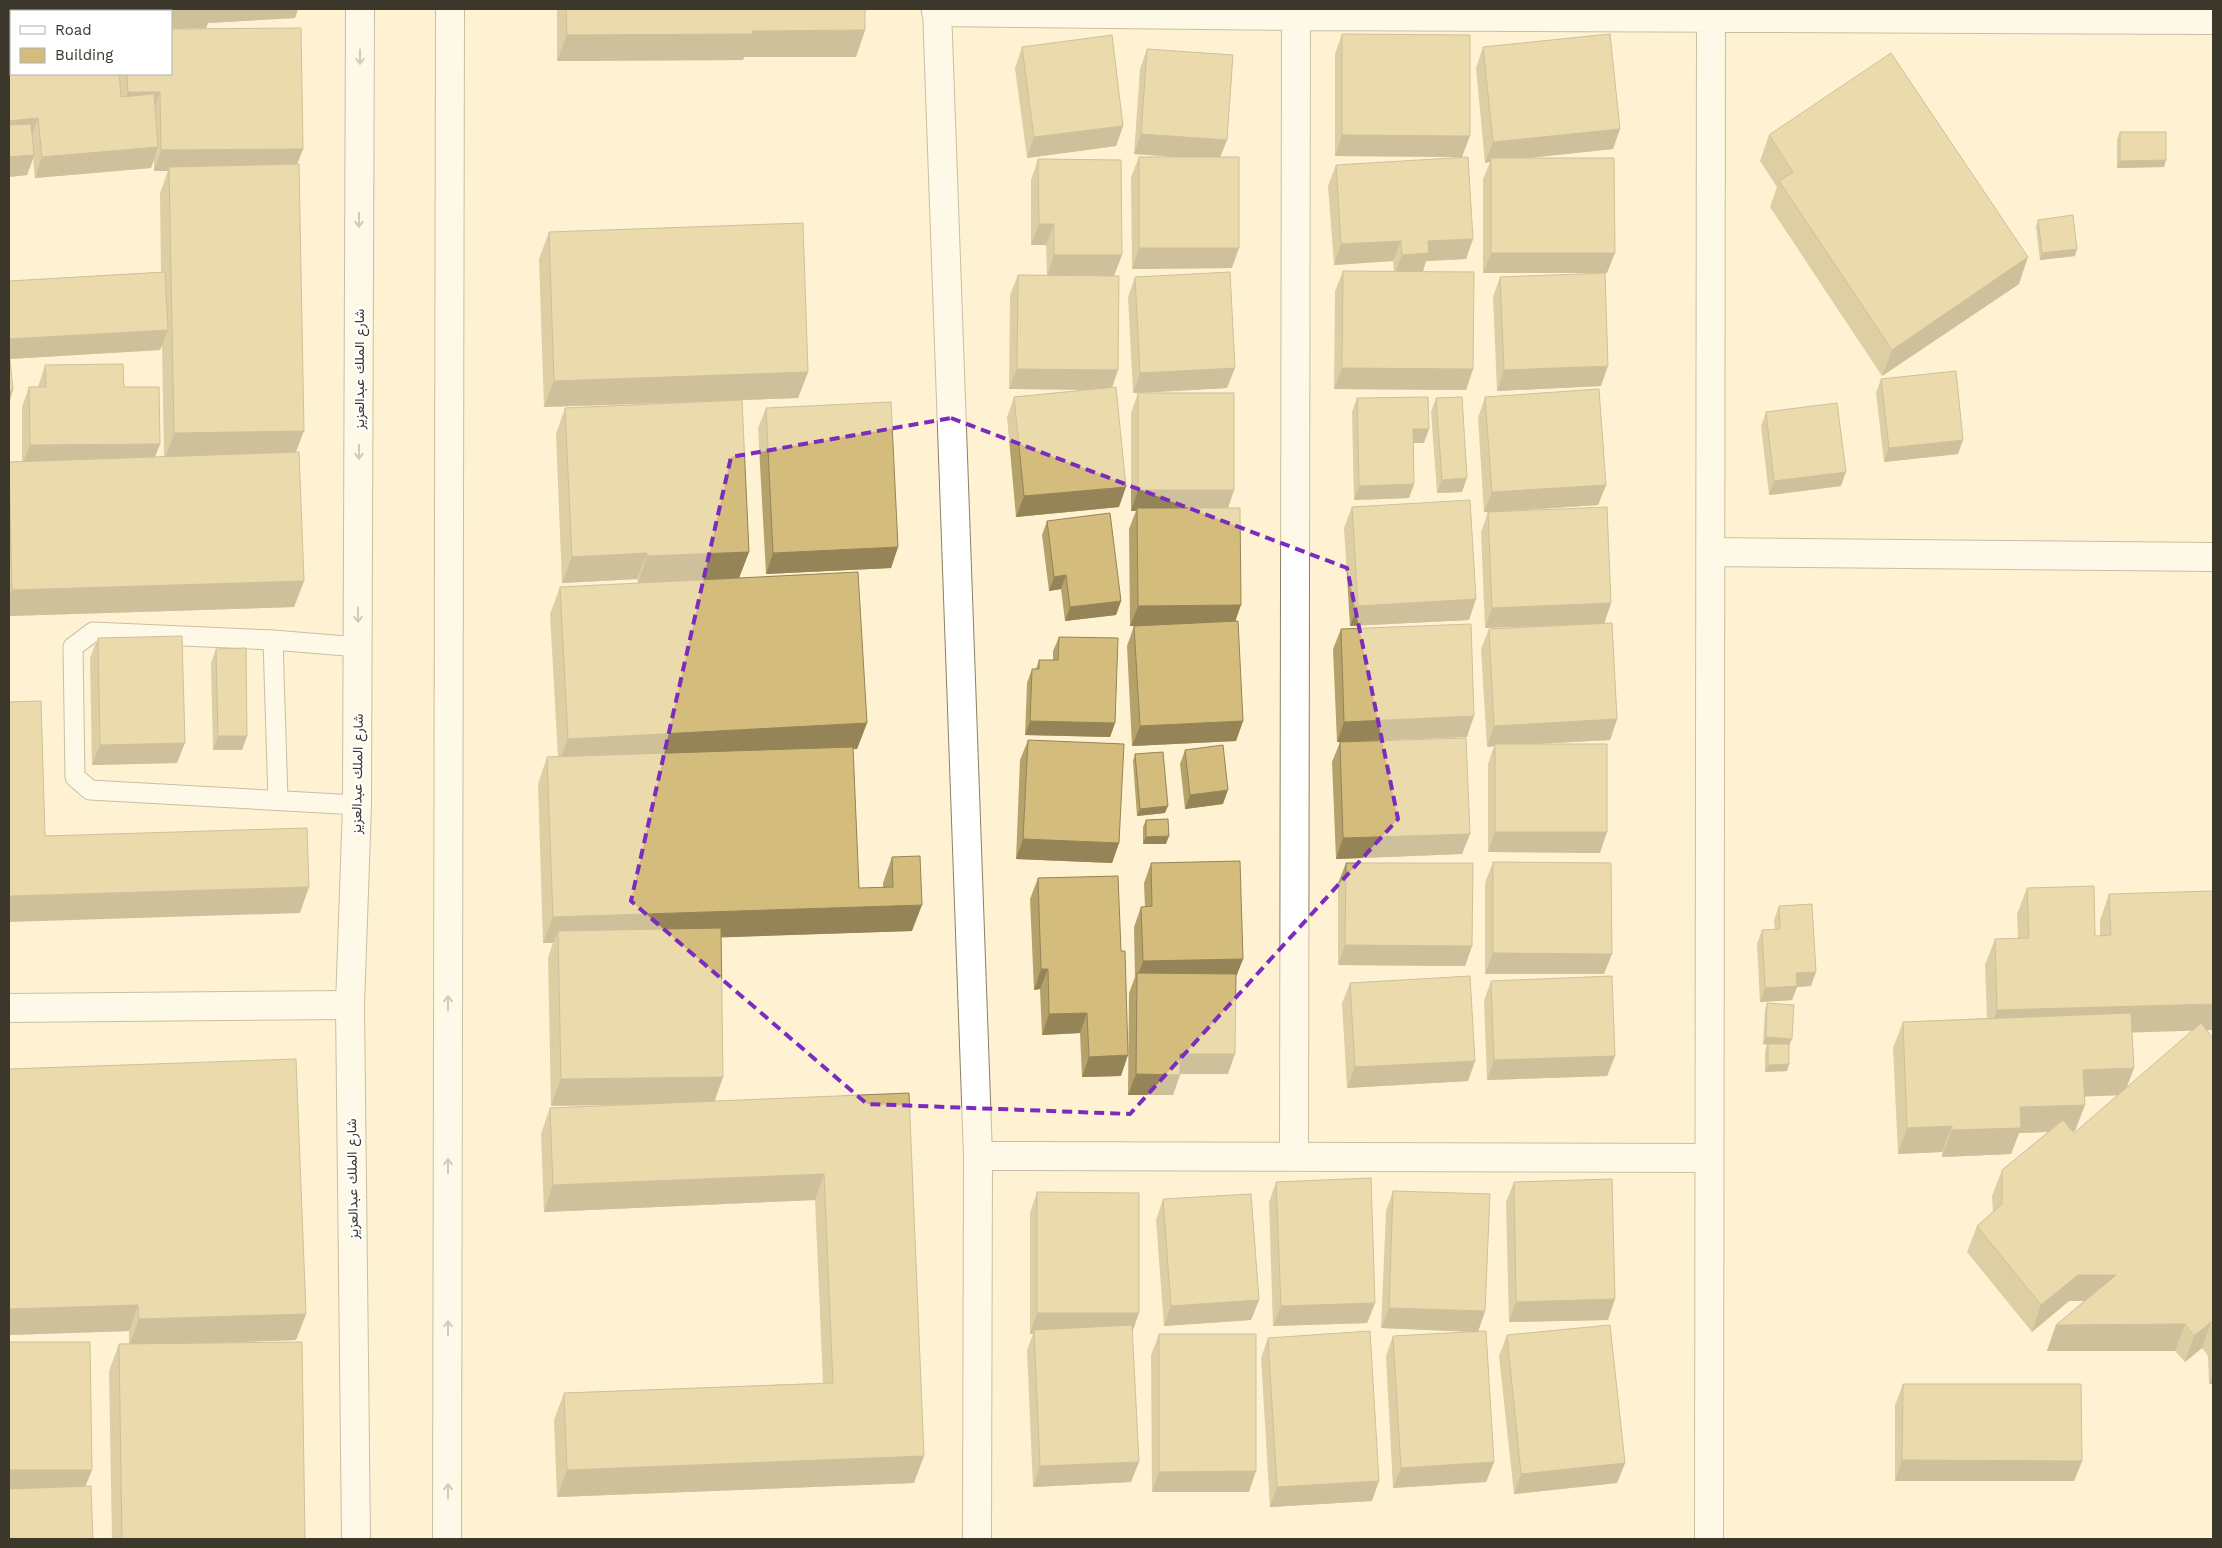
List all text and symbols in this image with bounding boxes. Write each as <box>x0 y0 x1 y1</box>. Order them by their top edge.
legend <box>10 10 172 75</box>
text: Road <box>55 21 92 39</box>
text: Building <box>55 46 113 64</box>
one-way arrow <box>355 49 365 65</box>
one-way arrow <box>355 212 364 228</box>
street label: شارع الملك عبدالعزيز <box>351 309 370 430</box>
one-way arrow <box>354 444 364 460</box>
one-way arrow <box>353 606 363 623</box>
street label: شارع الملك عبدالعزيز <box>348 713 369 836</box>
one-way arrow <box>443 995 453 1012</box>
street label: شارع الملك عبدالعزيز <box>343 1118 364 1241</box>
one-way arrow <box>443 1158 453 1174</box>
one-way arrow <box>443 1320 453 1336</box>
one-way arrow <box>443 1483 453 1499</box>

